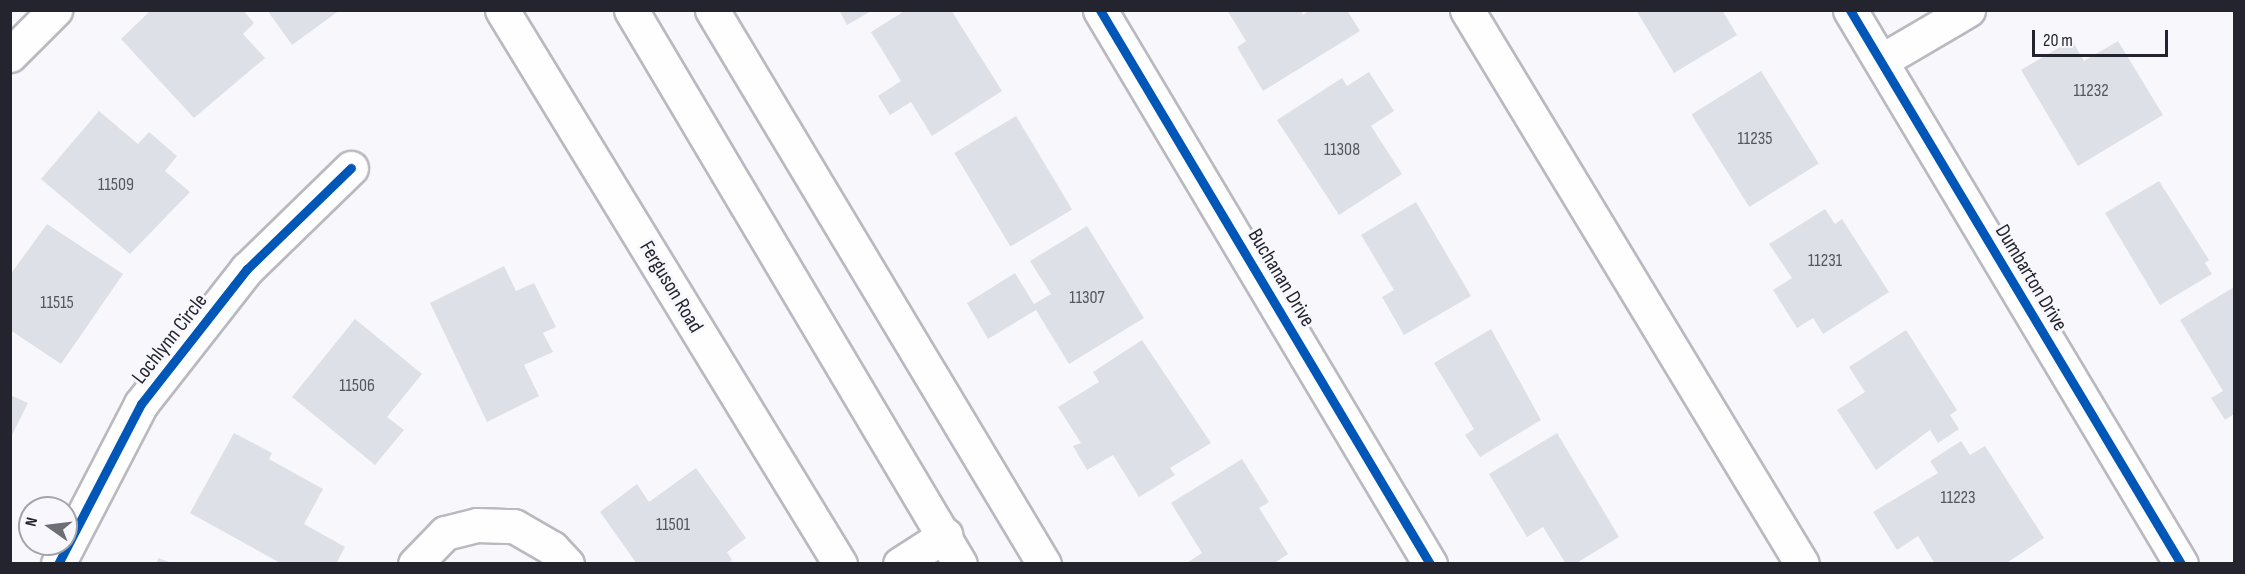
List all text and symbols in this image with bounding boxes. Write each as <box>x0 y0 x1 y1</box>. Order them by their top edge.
scale bar <box>2035 18 2172 56</box>
text: 20 m <box>2043 30 2073 51</box>
house number: 11232 <box>2073 80 2109 102</box>
house number: 11235 <box>1737 128 1773 150</box>
house number: 11308 <box>1324 139 1360 161</box>
house number: 11509 <box>98 174 134 196</box>
street label: Dumbarton Drive <box>1989 220 2073 336</box>
street label: Buchanan Drive <box>1242 225 1320 331</box>
street label: Ferguson Road <box>634 237 708 337</box>
house number: 11231 <box>1808 250 1842 272</box>
house number: 11307 <box>1069 287 1105 309</box>
street label: Lochlynn Circle <box>127 289 213 389</box>
house number: 11515 <box>40 292 74 314</box>
house number: 11506 <box>339 375 375 397</box>
house number: 11223 <box>1940 487 1976 509</box>
north arrow <box>18 496 78 556</box>
house number: 11501 <box>656 514 690 536</box>
text: N <box>22 516 42 528</box>

